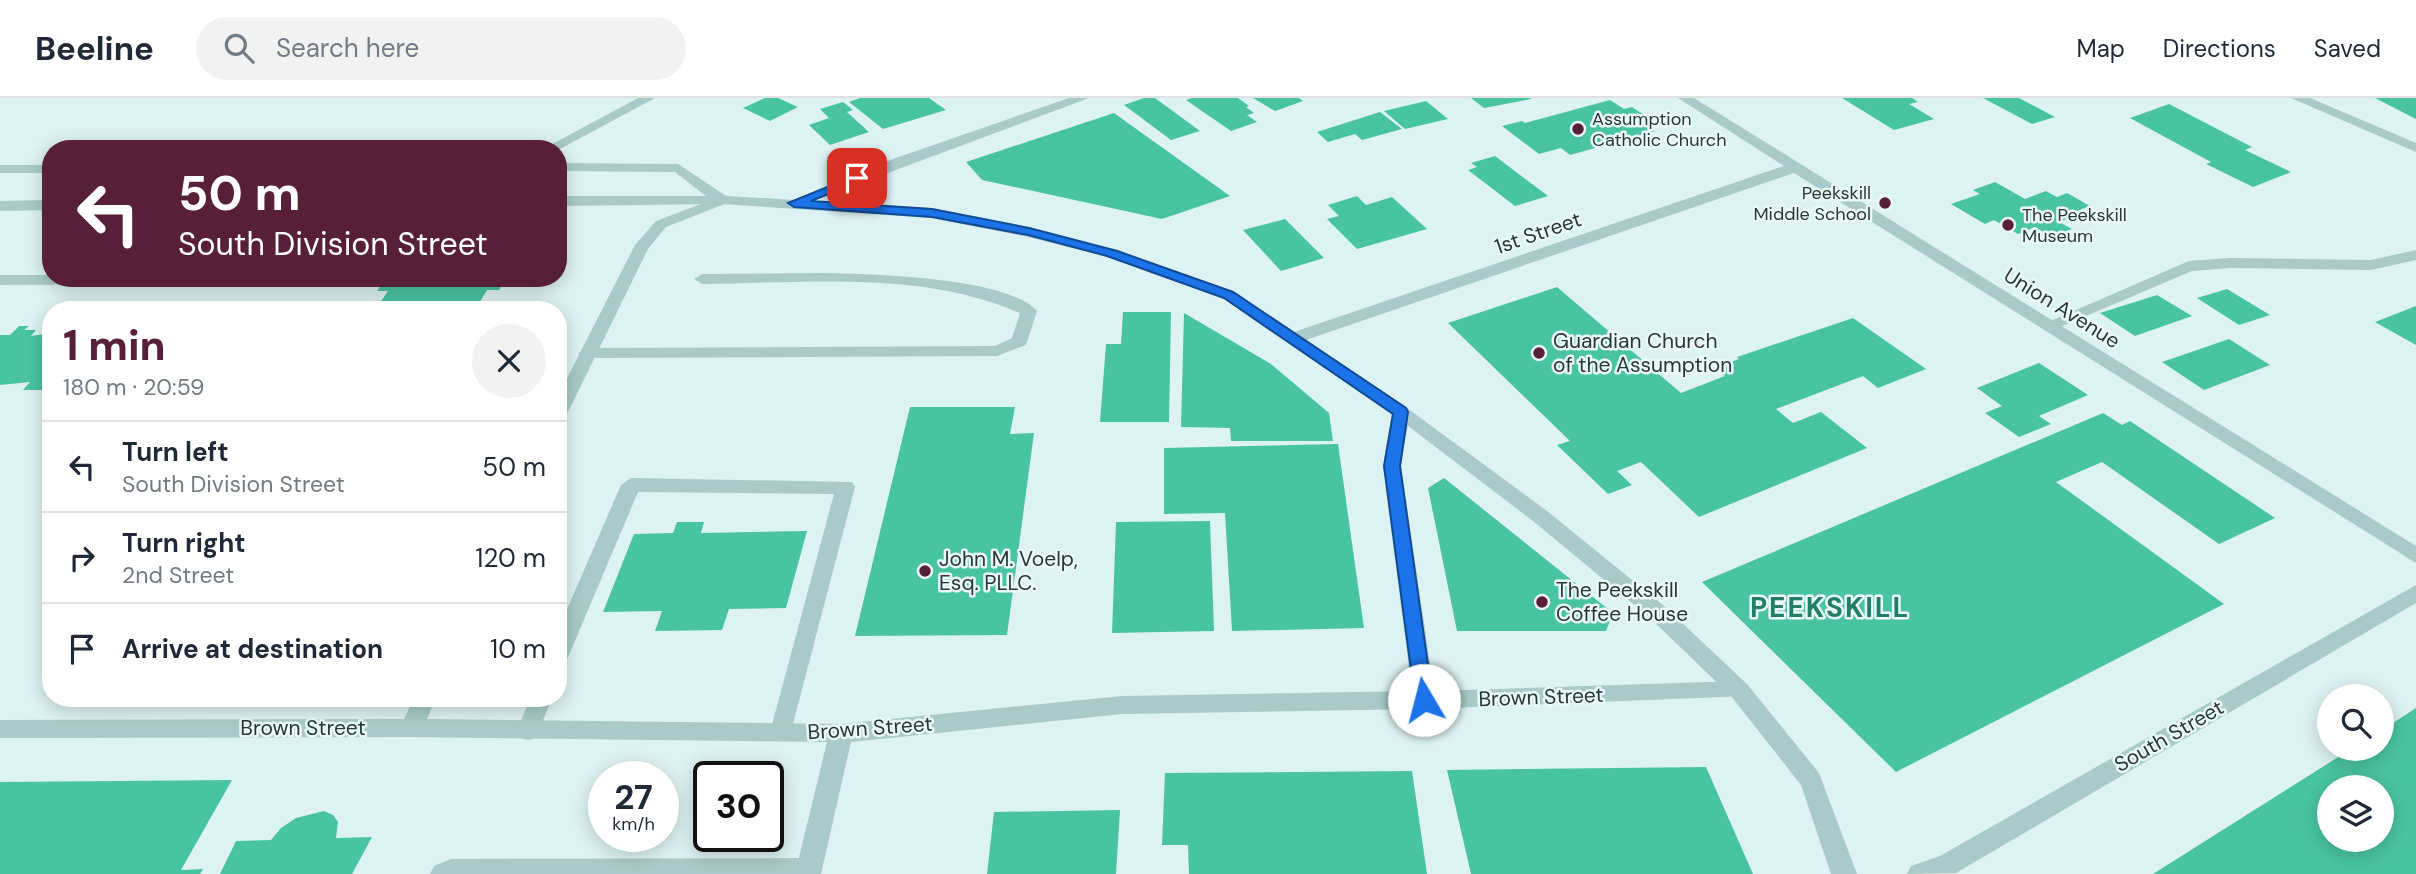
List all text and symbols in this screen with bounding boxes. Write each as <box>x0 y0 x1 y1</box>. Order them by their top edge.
search box <box>196 17 686 80</box>
text: Beeline <box>35 27 154 70</box>
icon: search <box>220 29 258 67</box>
text: Search here <box>276 31 419 65</box>
text: Map <box>2077 33 2125 64</box>
text: Directions <box>2163 33 2276 64</box>
text: Saved <box>2314 33 2381 64</box>
place label: Assumption Catholic Church <box>1592 107 1726 152</box>
marker: Assumption Catholic Church <box>1570 121 1586 137</box>
pin <box>827 148 887 208</box>
icon: arrive <box>838 159 876 197</box>
text: 50 m <box>178 161 301 225</box>
icon: left <box>63 168 154 259</box>
place label: Peekskill Middle School <box>1753 181 1871 226</box>
marker: Peekskill Middle School <box>1877 195 1893 211</box>
place label: The Peekskill Museum <box>2022 203 2127 248</box>
street label: 1st Street <box>1491 205 1585 261</box>
marker: The Peekskill Museum <box>2000 217 2016 233</box>
text: South Division Street <box>178 223 488 265</box>
street label: Union Avenue <box>1998 261 2126 355</box>
text: 1 min <box>63 318 166 373</box>
button: close <box>472 324 546 398</box>
place label: Guardian Church of the Assumption <box>1553 327 1732 379</box>
marker: Guardian Church of the Assumption <box>1531 345 1547 361</box>
text: 180 m · 20:59 <box>63 372 205 402</box>
text: Turn left <box>122 435 229 469</box>
icon: left <box>63 448 101 486</box>
text: 50 m <box>482 450 546 484</box>
text: South Division Street <box>122 469 345 499</box>
text: Turn right <box>122 526 246 560</box>
icon: right <box>63 539 101 577</box>
text: 120 m <box>475 541 546 575</box>
place label: John M. Voelp, Esq. PLLC. <box>939 545 1078 597</box>
text: 2nd Street <box>122 560 234 590</box>
marker: John M. Voelp, Esq. PLLC. <box>917 563 933 579</box>
place label: The Peekskill Coffee House <box>1556 576 1688 628</box>
district label: PEEKSKILL <box>1750 589 1910 626</box>
marker: The Peekskill Coffee House <box>1534 594 1550 610</box>
icon: arrive <box>63 630 101 668</box>
text: Arrive at destination <box>122 632 383 666</box>
text: 10 m <box>490 632 546 666</box>
position arrow <box>1387 663 1461 737</box>
street label: Brown Street <box>1478 681 1604 713</box>
map controls <box>2317 684 2394 852</box>
button: search <box>2317 684 2394 761</box>
street label: South Street <box>2109 693 2229 779</box>
street label: Brown Street <box>807 710 933 746</box>
street label: Brown Street <box>240 714 366 742</box>
speed limit sign: 30 <box>693 761 784 852</box>
text: 27 <box>614 774 653 820</box>
button: layers <box>2317 775 2394 852</box>
text: km/h <box>612 812 655 836</box>

